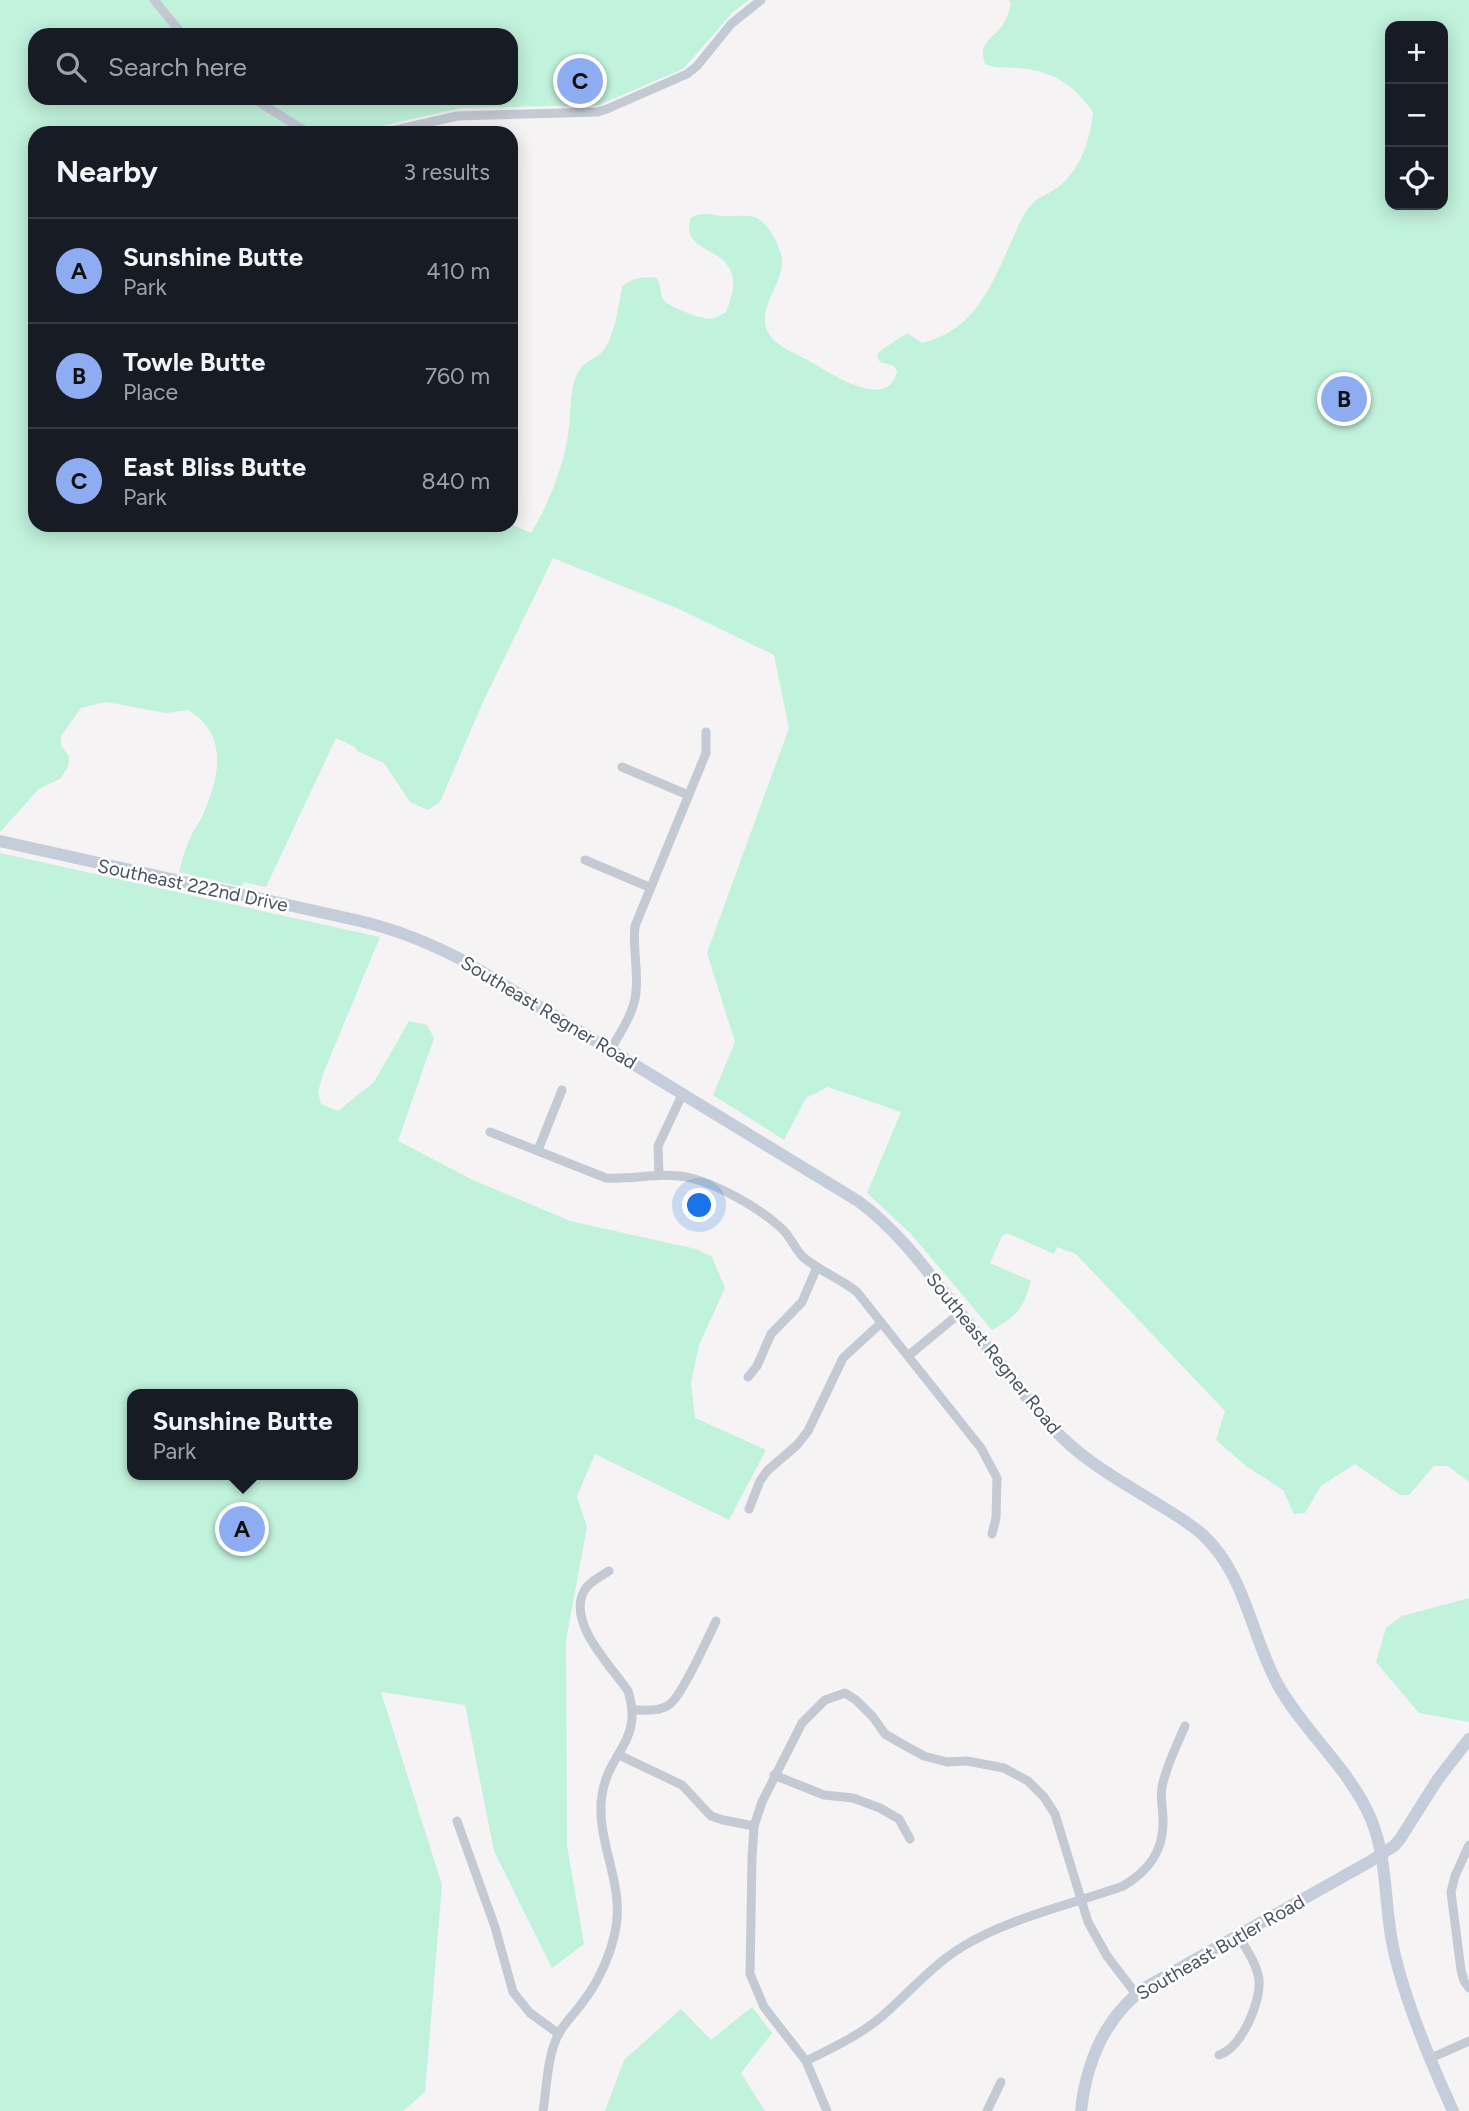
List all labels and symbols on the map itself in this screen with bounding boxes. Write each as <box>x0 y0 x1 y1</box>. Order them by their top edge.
pin: C <box>557 55 603 107</box>
pin: B <box>1321 373 1367 425</box>
street label: Southeast 222nd Drive <box>96 854 290 917</box>
street label: Southeast Regner Road <box>457 951 641 1074</box>
your location <box>682 1188 716 1222</box>
street label: Southeast Regner Road <box>921 1268 1066 1439</box>
pin: A <box>219 1503 265 1555</box>
street label: Southeast Butler Road <box>1132 1890 1309 2005</box>

